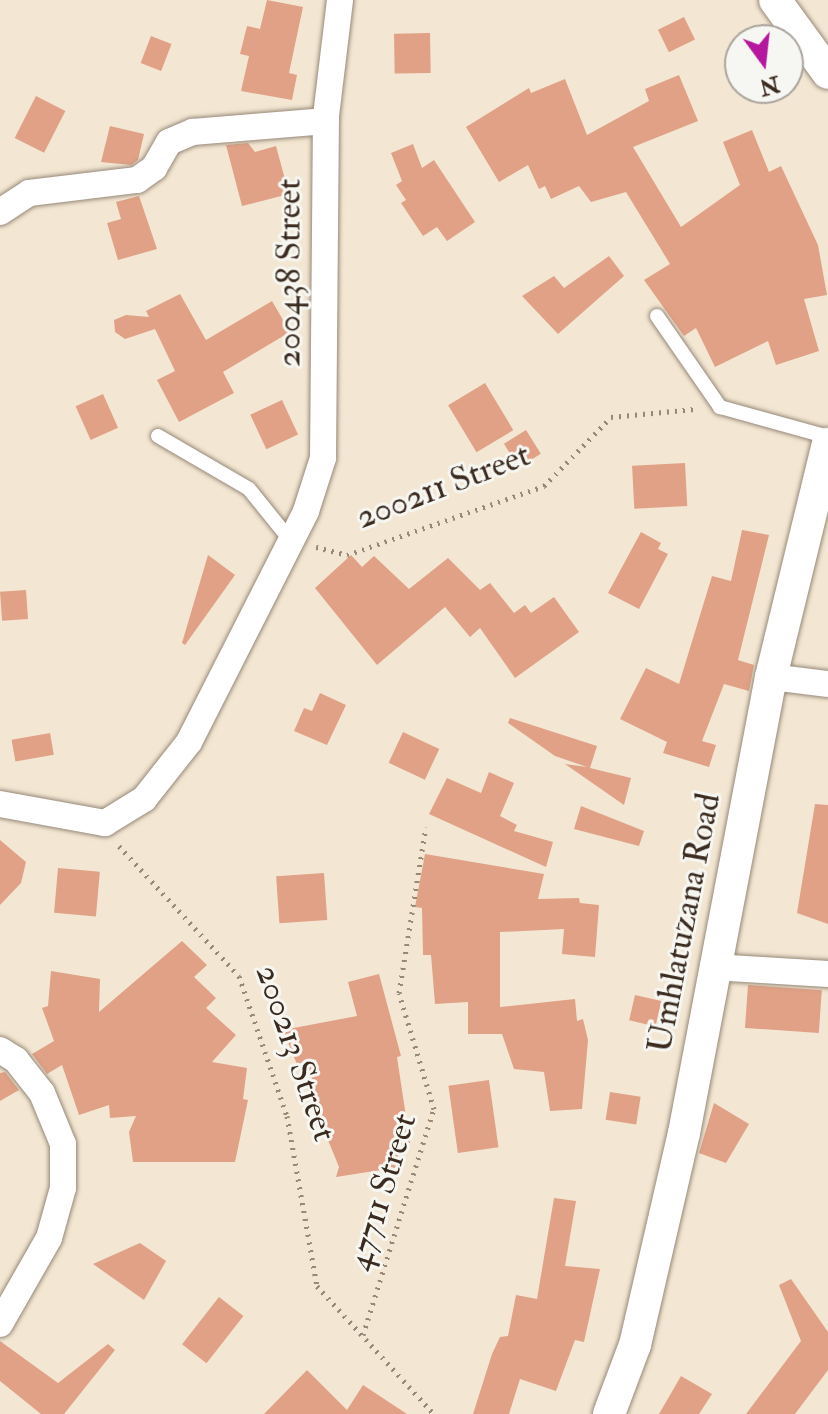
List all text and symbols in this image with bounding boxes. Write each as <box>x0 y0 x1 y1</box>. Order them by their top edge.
north arrow <box>724 24 804 104</box>
text: N <box>757 69 783 101</box>
street label: 200438 Street <box>269 179 309 367</box>
street label: 200211 Street <box>350 434 536 538</box>
street label: Umhlatuzana Road <box>639 790 729 1056</box>
street label: 200213 Street <box>247 960 345 1146</box>
street label: 47711 Street <box>339 1109 425 1275</box>

